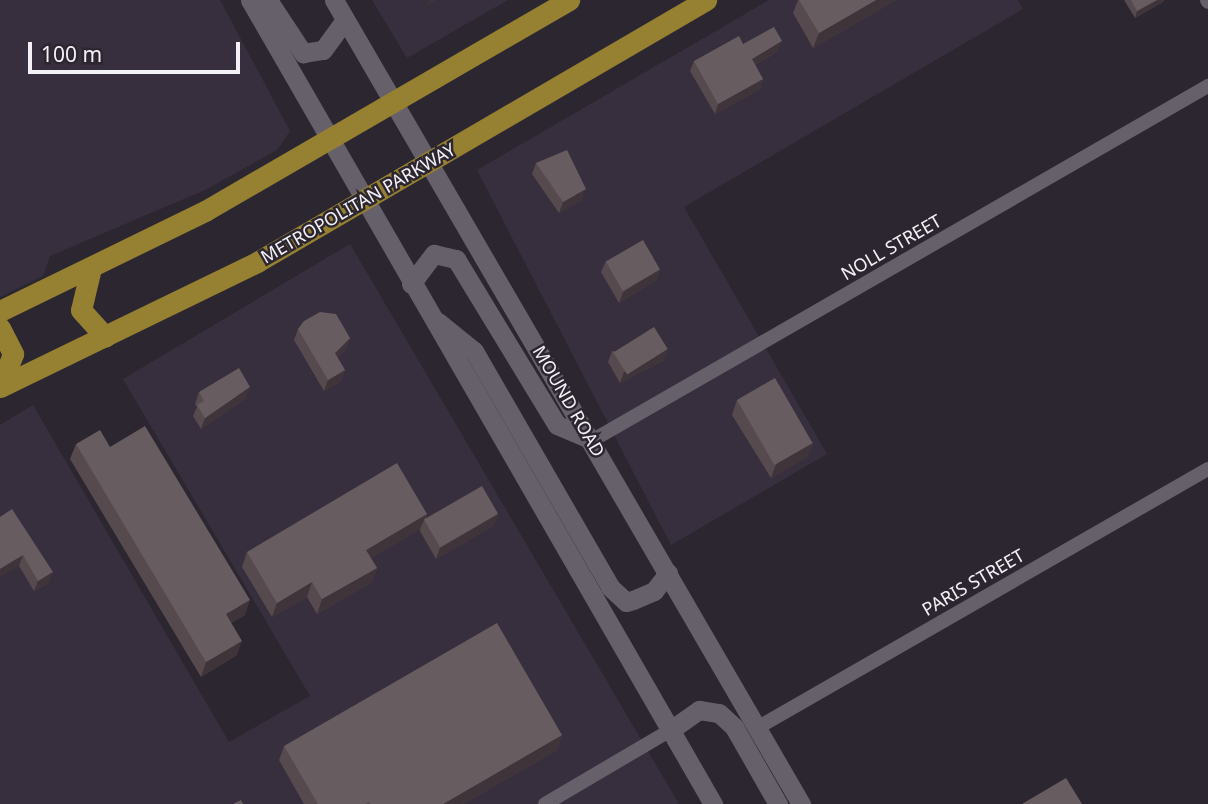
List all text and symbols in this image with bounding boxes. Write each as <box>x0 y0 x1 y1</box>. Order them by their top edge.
scale bar <box>32 28 243 72</box>
text: 100 m <box>41 40 102 68</box>
street label: METROPOLITAN PARKWAY <box>257 138 459 268</box>
street label: NOLL STREET <box>837 210 945 284</box>
street label: MOUND ROAD <box>529 342 609 460</box>
street label: PARIS STREET <box>918 544 1028 620</box>

